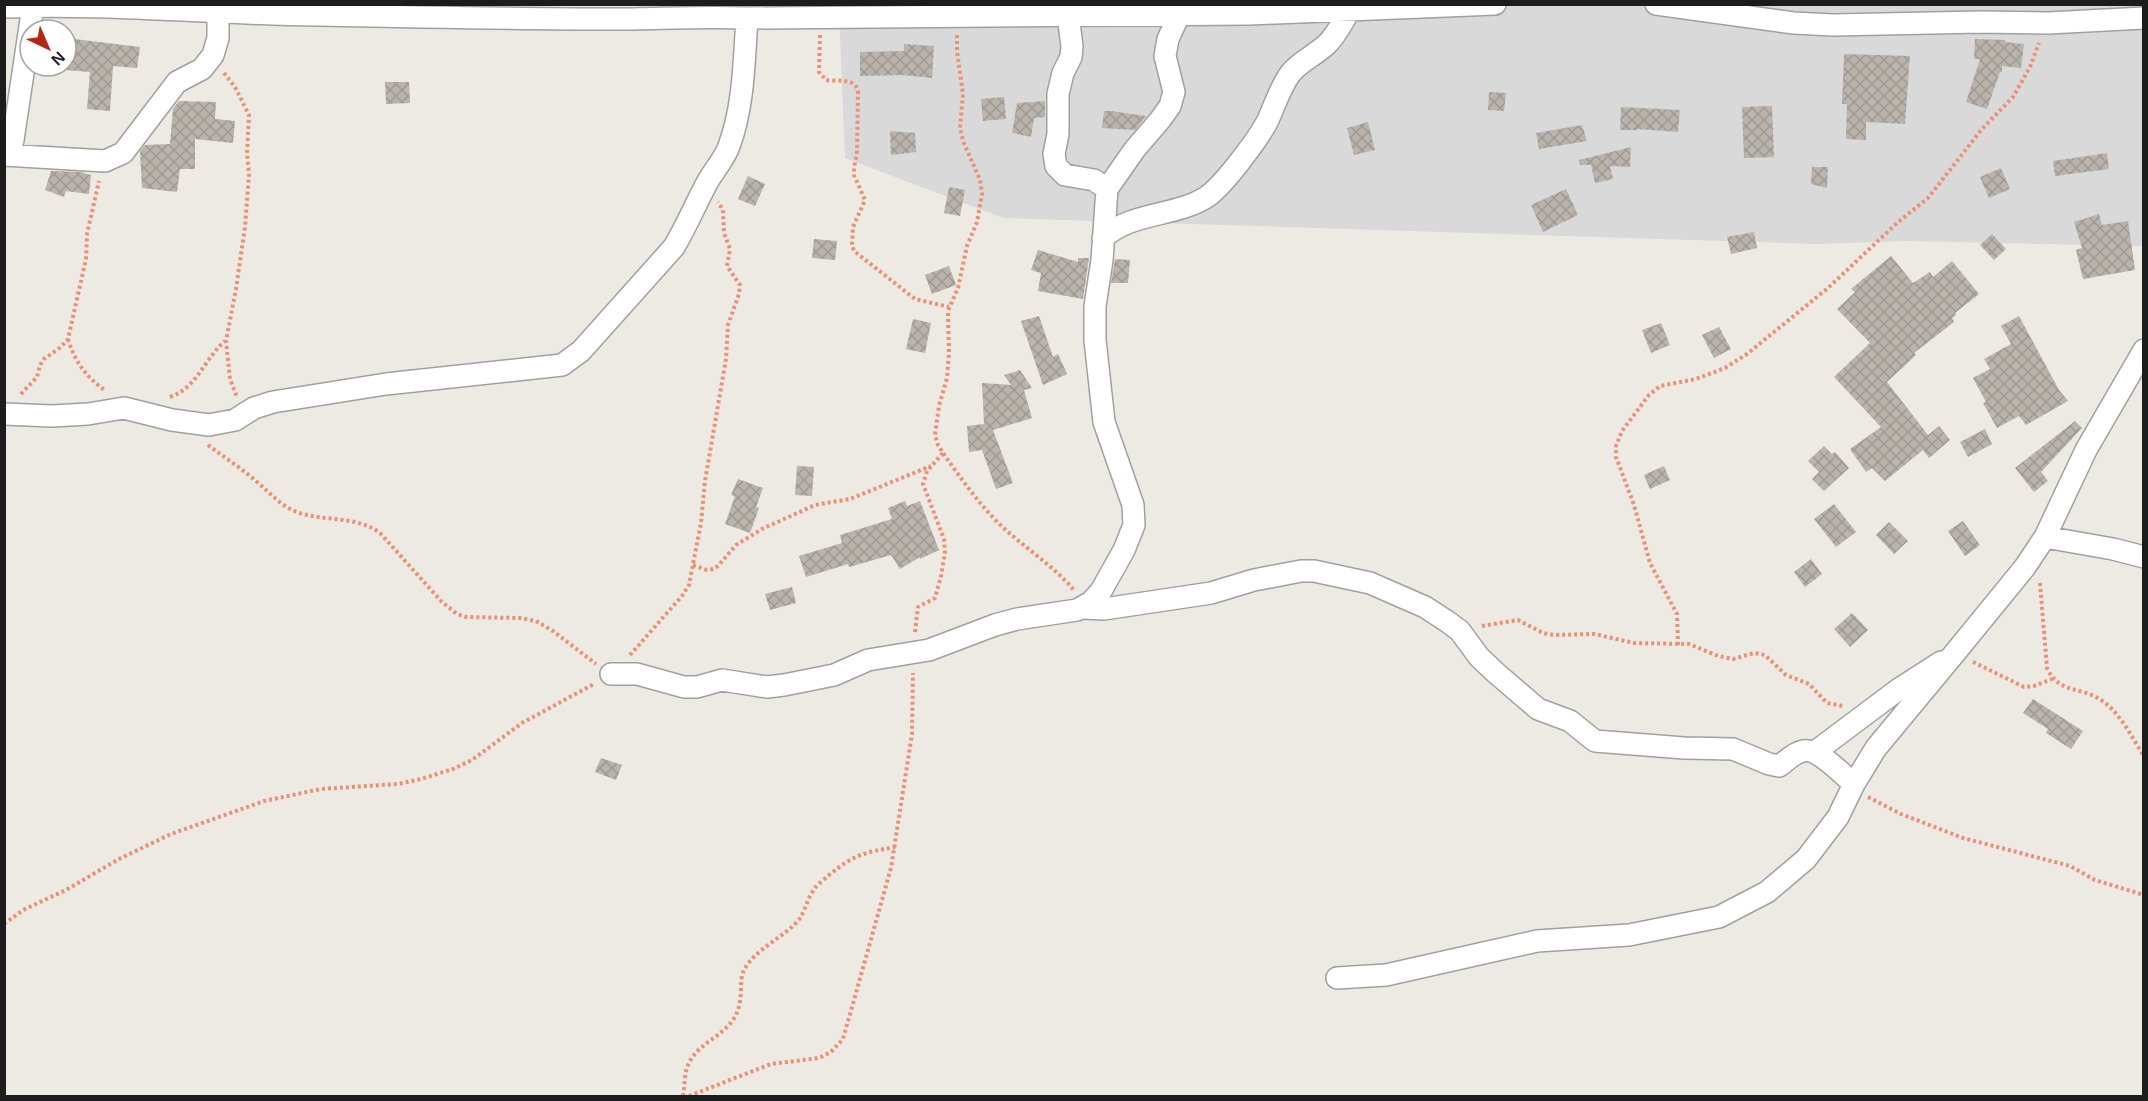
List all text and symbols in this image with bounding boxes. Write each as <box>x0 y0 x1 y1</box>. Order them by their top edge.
north arrow <box>18 18 78 78</box>
text: N <box>48 48 68 69</box>

